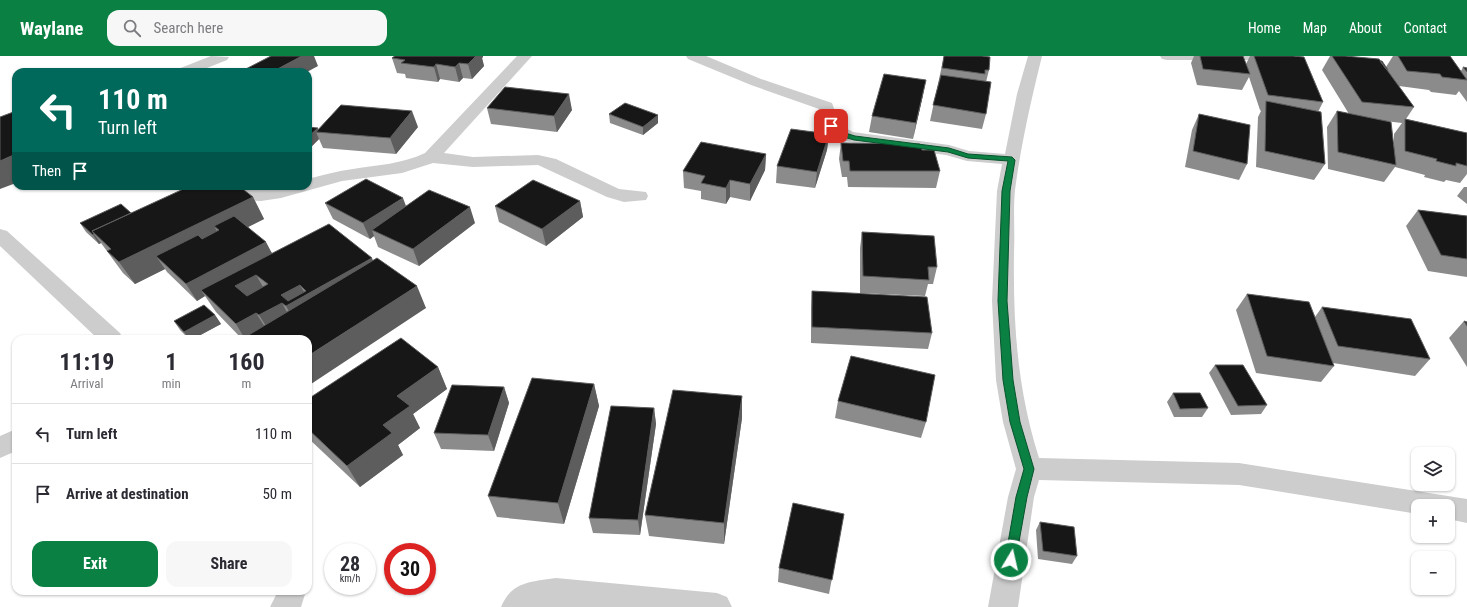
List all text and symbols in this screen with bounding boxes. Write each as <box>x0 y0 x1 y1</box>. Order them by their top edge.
search box <box>107 10 387 46</box>
text: Waylane <box>20 17 83 40</box>
icon: search <box>121 17 143 39</box>
text: Search here <box>153 19 223 37</box>
text: Home <box>1248 20 1281 36</box>
text: Map <box>1303 20 1327 36</box>
text: About <box>1349 20 1382 36</box>
text: Contact <box>1404 20 1447 36</box>
text: 110 m <box>98 83 168 116</box>
icon: left <box>32 84 84 136</box>
pin <box>814 109 848 143</box>
icon: arrive <box>820 115 842 137</box>
text: Turn left <box>98 117 157 138</box>
icon: arrive <box>69 160 91 182</box>
text: Then <box>32 162 61 180</box>
text: 11:19 <box>59 348 114 376</box>
text: 1 <box>165 348 177 376</box>
text: 160 <box>228 348 265 376</box>
text: Arrival <box>70 376 103 391</box>
text: min <box>162 376 181 391</box>
text: m <box>242 376 251 391</box>
icon: left <box>32 423 54 445</box>
text: Turn left <box>66 425 117 443</box>
text: 110 m <box>255 425 292 443</box>
map controls <box>1411 447 1455 595</box>
button: layers <box>1411 447 1455 491</box>
icon: arrive <box>32 483 54 505</box>
text: Arrive at destination <box>66 485 189 503</box>
text: 50 m <box>262 485 292 503</box>
button: + <box>1411 499 1455 543</box>
position arrow <box>990 539 1032 581</box>
button: Exit <box>32 541 158 587</box>
button: Share <box>166 541 292 587</box>
speed limit sign: 30 <box>384 543 436 595</box>
button: − <box>1411 551 1455 595</box>
text: 28 <box>340 552 360 576</box>
text: km/h <box>340 573 360 584</box>

